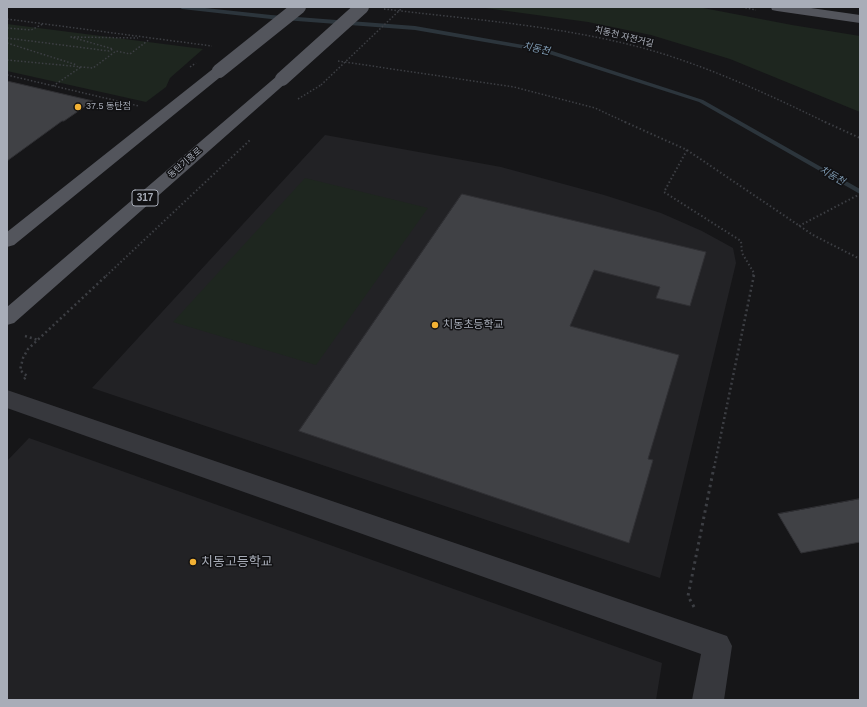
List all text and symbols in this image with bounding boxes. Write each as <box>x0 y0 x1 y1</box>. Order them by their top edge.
street label: 치동천 자전거길 <box>593 24 655 50</box>
water label: 치동천 <box>521 40 551 58</box>
marker: 37.5 동탄점 <box>73 102 83 112</box>
place label: 37.5 동탄점 <box>86 102 131 112</box>
street label: 동탄기흥로 <box>166 145 204 181</box>
water label: 치동천 <box>817 164 847 188</box>
road number: 317 <box>132 190 158 206</box>
place label: 치동초등학교 <box>443 318 504 332</box>
marker: 치동초등학교 <box>430 320 440 330</box>
place label: 치동고등학교 <box>201 554 273 570</box>
marker: 치동고등학교 <box>188 557 198 567</box>

